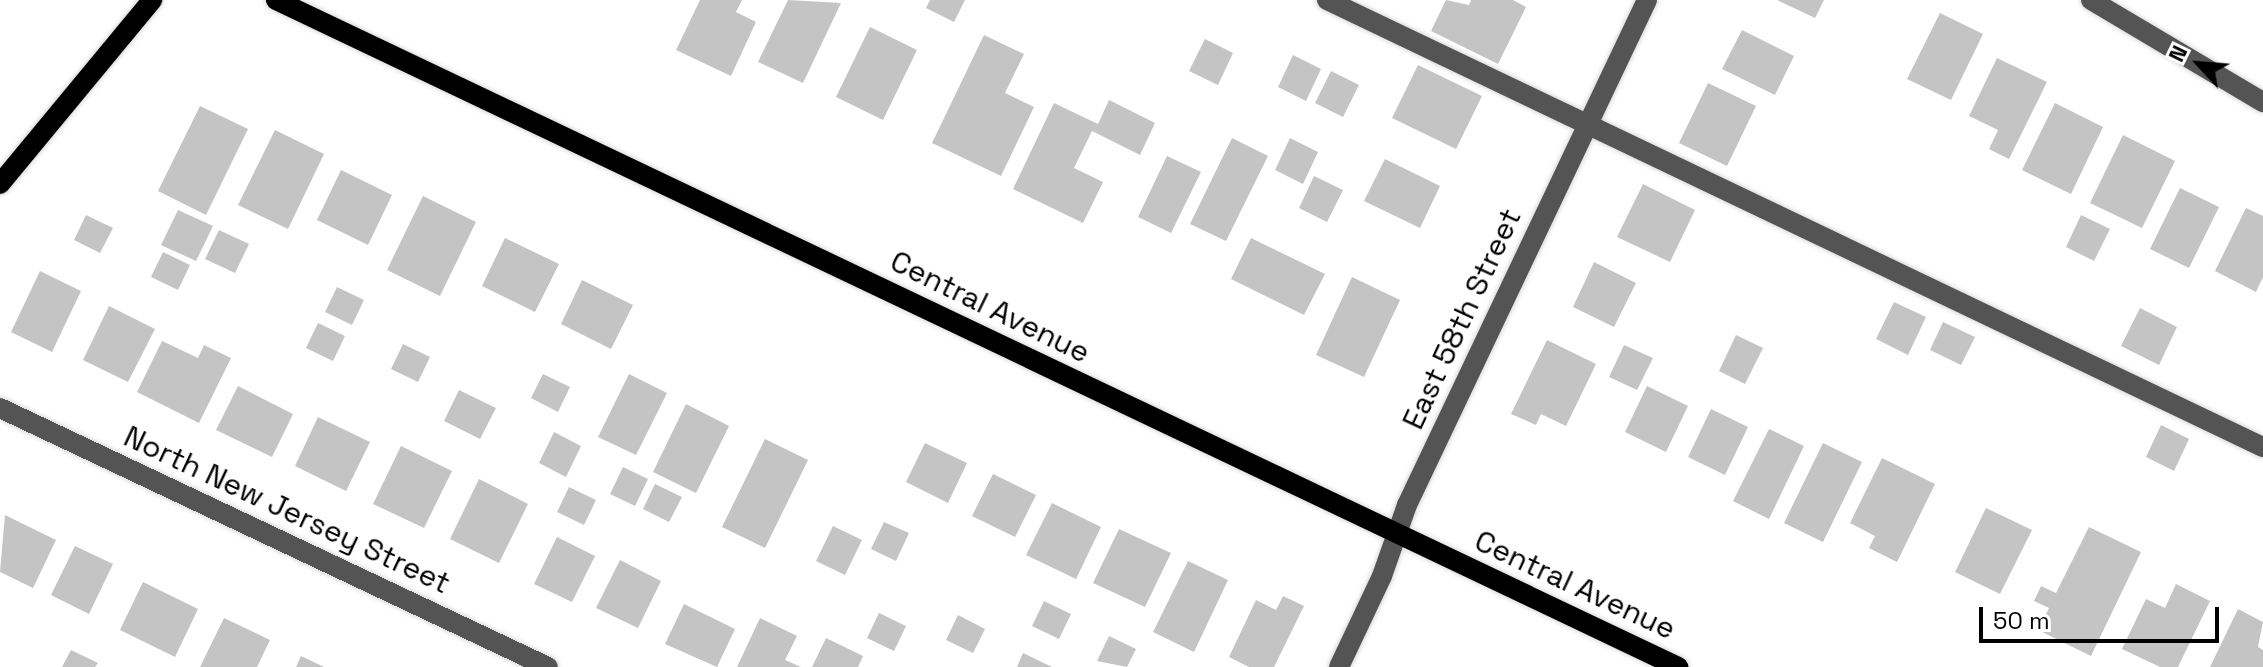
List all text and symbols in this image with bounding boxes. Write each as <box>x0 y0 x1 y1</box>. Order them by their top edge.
north arrow <box>2159 24 2239 104</box>
text: N <box>2162 41 2193 66</box>
street label: East 58th Street <box>1395 203 1529 435</box>
street label: Central Avenue <box>884 243 1096 371</box>
street label: North New Jersey Street <box>118 418 456 602</box>
street label: Central Avenue <box>1469 523 1681 647</box>
scale bar <box>1983 591 2223 641</box>
text: 50 m <box>1993 605 2050 636</box>

